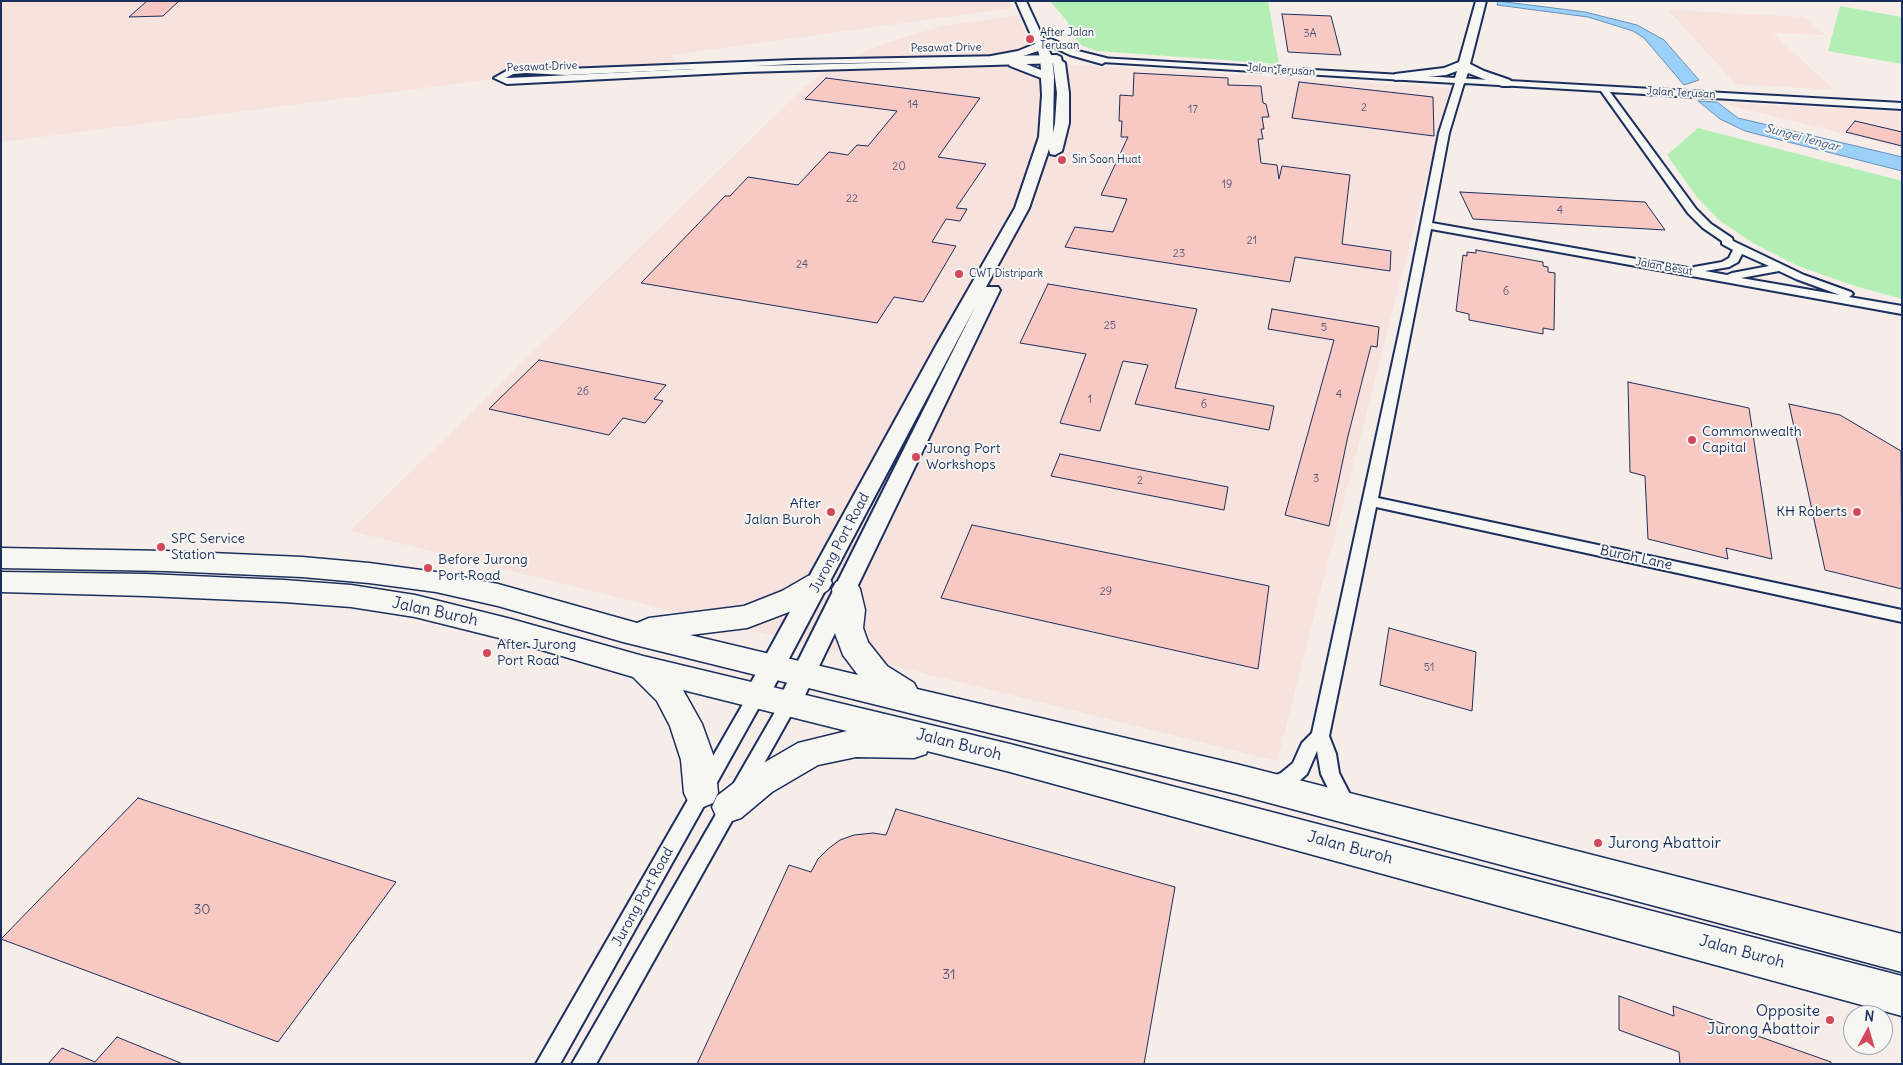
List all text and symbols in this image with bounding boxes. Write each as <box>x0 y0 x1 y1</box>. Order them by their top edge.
place label: After Jalan Terusan <box>1040 26 1094 52</box>
house number: 3A <box>1303 27 1317 41</box>
marker: After Jalan Terusan <box>1024 33 1036 45</box>
street label: Pesawat Drive <box>911 41 981 55</box>
street label: Pesawat Drive <box>506 59 578 75</box>
street label: Jalan Terusan <box>1246 61 1316 79</box>
street label: Jalan Terusan <box>1646 85 1716 101</box>
house number: 14 <box>908 98 918 112</box>
house number: 2 <box>1361 101 1367 115</box>
house number: 17 <box>1188 103 1198 117</box>
water label: Sungei Tengar <box>1763 121 1841 155</box>
place label: Sin Soon Huat <box>1072 153 1141 167</box>
marker: Sin Soon Huat <box>1056 154 1068 166</box>
house number: 20 <box>892 160 906 174</box>
house number: 19 <box>1222 178 1232 192</box>
house number: 22 <box>846 192 858 206</box>
house number: 4 <box>1557 204 1563 218</box>
house number: 21 <box>1247 234 1257 248</box>
house number: 23 <box>1173 247 1185 261</box>
street label: Jalan Besut <box>1634 255 1694 279</box>
house number: 24 <box>796 258 808 272</box>
place label: CWT Distripark <box>969 267 1043 281</box>
marker: CWT Distripark <box>953 268 965 280</box>
house number: 6 <box>1503 285 1509 299</box>
house number: 25 <box>1104 319 1116 333</box>
house number: 5 <box>1321 321 1327 335</box>
house number: 26 <box>577 385 589 399</box>
house number: 4 <box>1336 388 1342 402</box>
house number: 1 <box>1088 393 1092 407</box>
house number: 6 <box>1201 398 1207 412</box>
place label: Commonwealth Capital <box>1702 424 1802 457</box>
marker: Commonwealth Capital <box>1686 434 1698 446</box>
place label: Jurong Port Workshops <box>926 441 1000 474</box>
marker: Jurong Port Workshops <box>910 451 922 463</box>
house number: 3 <box>1313 472 1319 486</box>
house number: 2 <box>1137 474 1143 488</box>
street label: Jurong Port Road <box>807 490 873 596</box>
place label: After Jalan Buroh <box>744 496 821 528</box>
place label: KH Roberts <box>1776 504 1847 520</box>
marker: After Jalan Buroh <box>825 506 837 518</box>
marker: KH Roberts <box>1851 506 1863 518</box>
place label: SPC Service Station <box>171 531 245 564</box>
marker: SPC Service Station <box>155 541 167 553</box>
street label: Buroh Lane <box>1598 542 1674 574</box>
place label: Before Jurong Port Road <box>438 552 528 584</box>
marker: Before Jurong Port Road <box>422 562 434 574</box>
house number: 29 <box>1100 585 1112 599</box>
street label: Jalan Buroh <box>390 594 480 630</box>
place label: After Jurong Port Road <box>497 637 576 670</box>
marker: After Jurong Port Road <box>481 647 493 659</box>
house number: 51 <box>1424 661 1434 675</box>
street label: Jalan Buroh <box>914 725 1004 765</box>
street label: Jalan Buroh <box>1305 827 1395 869</box>
place label: Jurong Abattoir <box>1608 833 1721 853</box>
marker: Jurong Abattoir <box>1592 837 1604 849</box>
street label: Jurong Port Road <box>609 845 677 949</box>
house number: 30 <box>193 902 211 918</box>
street label: Jalan Buroh <box>1697 931 1787 973</box>
house number: 31 <box>942 967 956 983</box>
place label: Opposite Jurong Abattoir <box>1707 1001 1820 1039</box>
north arrow <box>1843 1005 1893 1055</box>
text: N <box>1864 1007 1875 1026</box>
marker: Opposite Jurong Abattoir <box>1824 1014 1836 1026</box>

